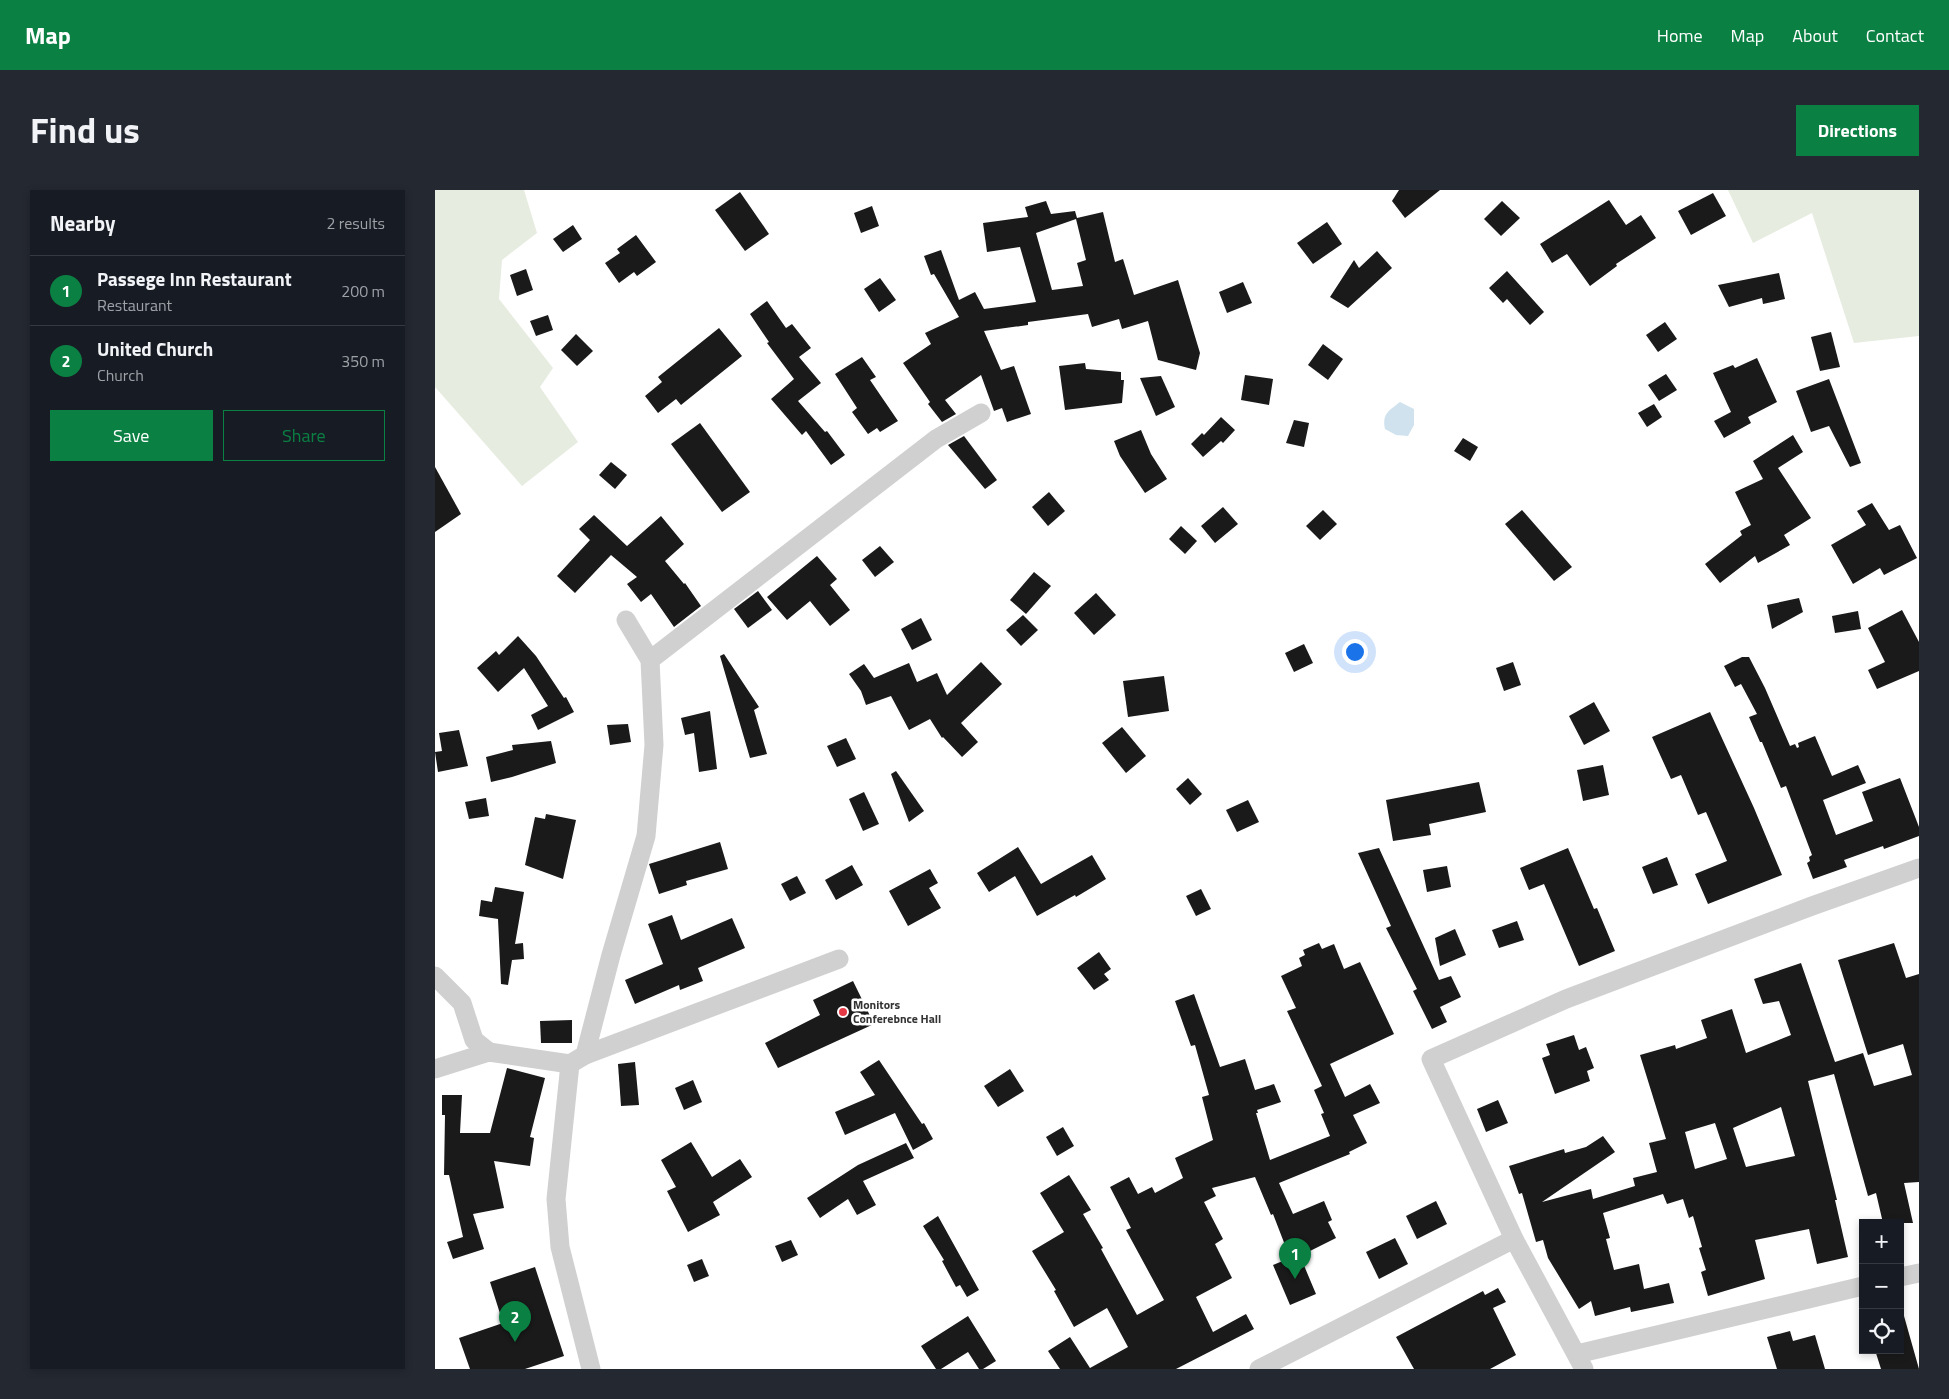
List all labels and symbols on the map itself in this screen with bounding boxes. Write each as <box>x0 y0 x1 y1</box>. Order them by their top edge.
your location <box>1342 639 1368 665</box>
place label: Monitors Conferebnce Hall <box>853 995 941 1028</box>
marker: Monitors Conferebnce Hall <box>837 1006 849 1018</box>
pin: 1 <box>1279 1238 1311 1279</box>
pin: 2 <box>499 1301 531 1342</box>

